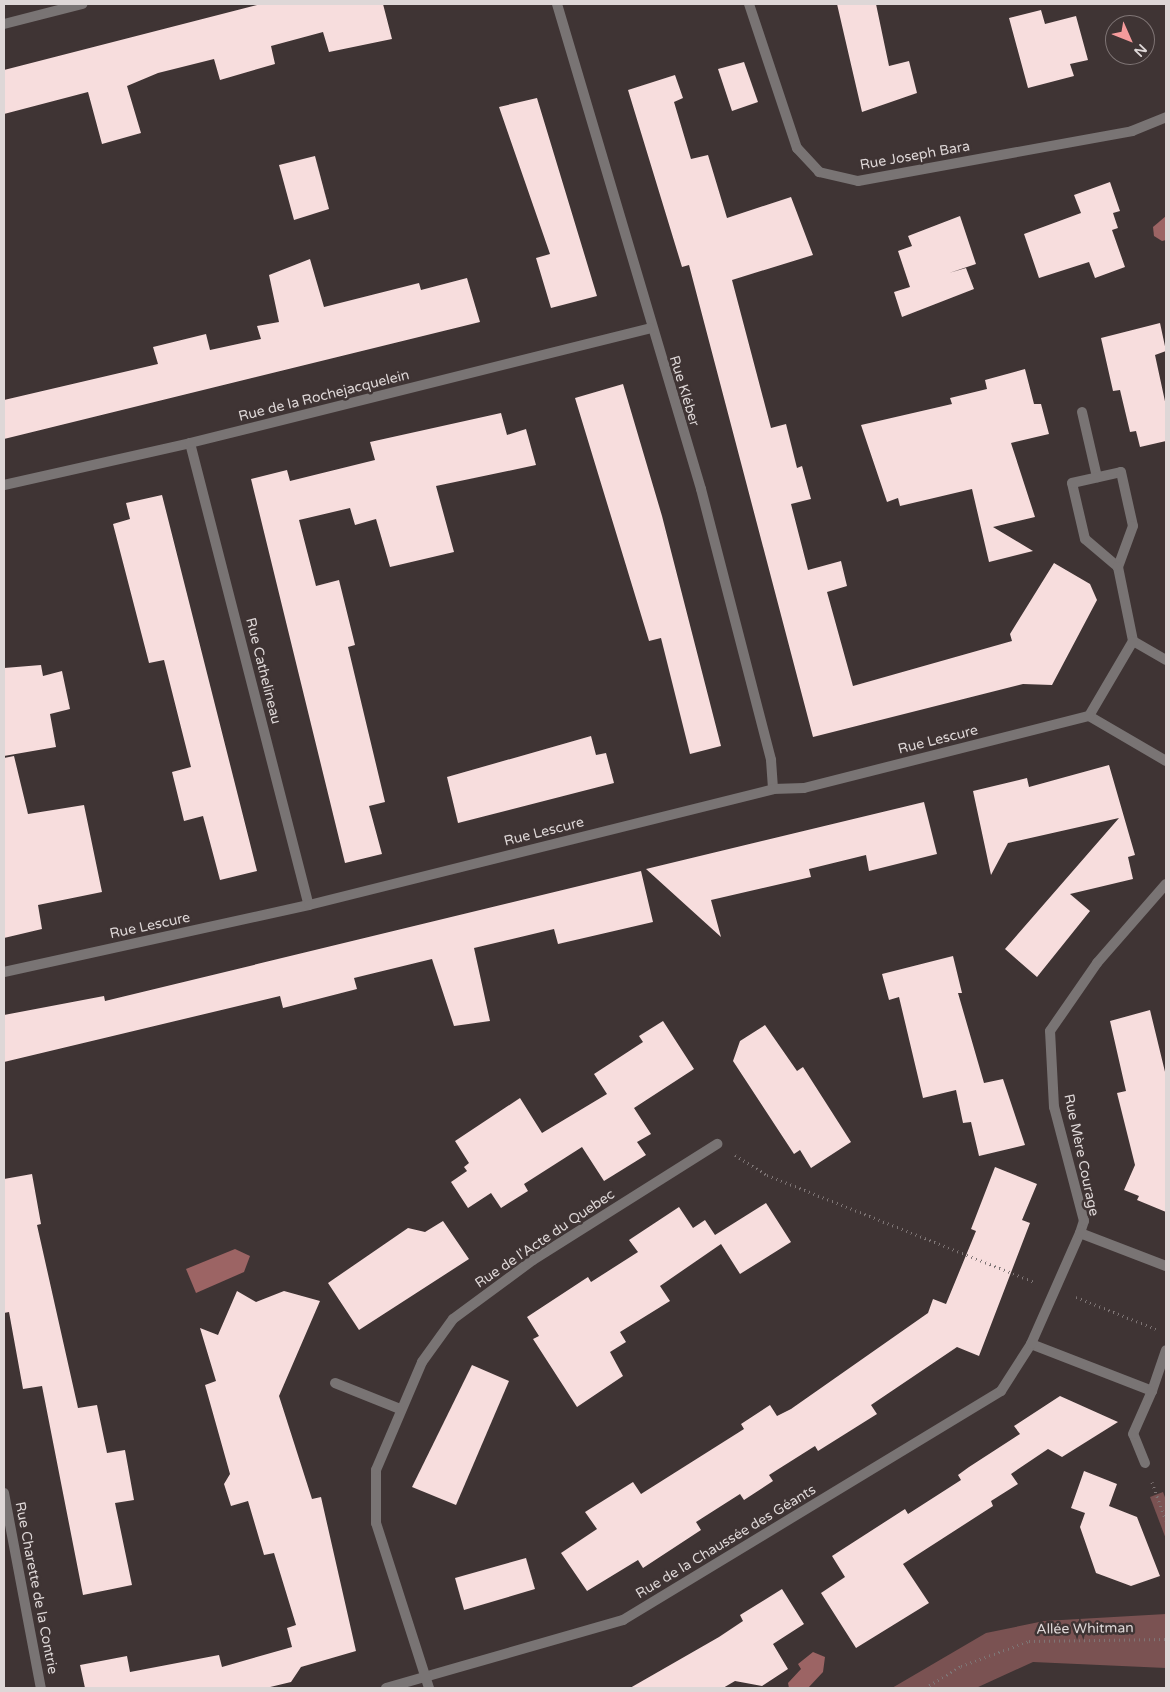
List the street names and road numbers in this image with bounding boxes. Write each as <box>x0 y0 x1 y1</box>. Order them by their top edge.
street label: Rue Joseph Bara <box>859 138 971 174</box>
street label: Rue Kléber <box>665 354 703 428</box>
street label: Rue de la Rochejacquelein <box>237 367 411 425</box>
street label: Rue Cathelineau <box>242 616 284 726</box>
street label: Rue Lescure <box>896 722 980 758</box>
street label: Rue Lescure <box>502 814 586 850</box>
street label: Rue Lescure <box>108 909 192 943</box>
street label: Rue Mère Courage <box>1060 1092 1102 1218</box>
street label: Rue de l'Acte du Quebec <box>472 1186 618 1292</box>
street label: Rue de la Chaussée des Géants <box>633 1482 819 1602</box>
street label: Rue Charette de la Contrie <box>11 1500 61 1676</box>
street label: Allée Whitman <box>1036 1620 1134 1638</box>

